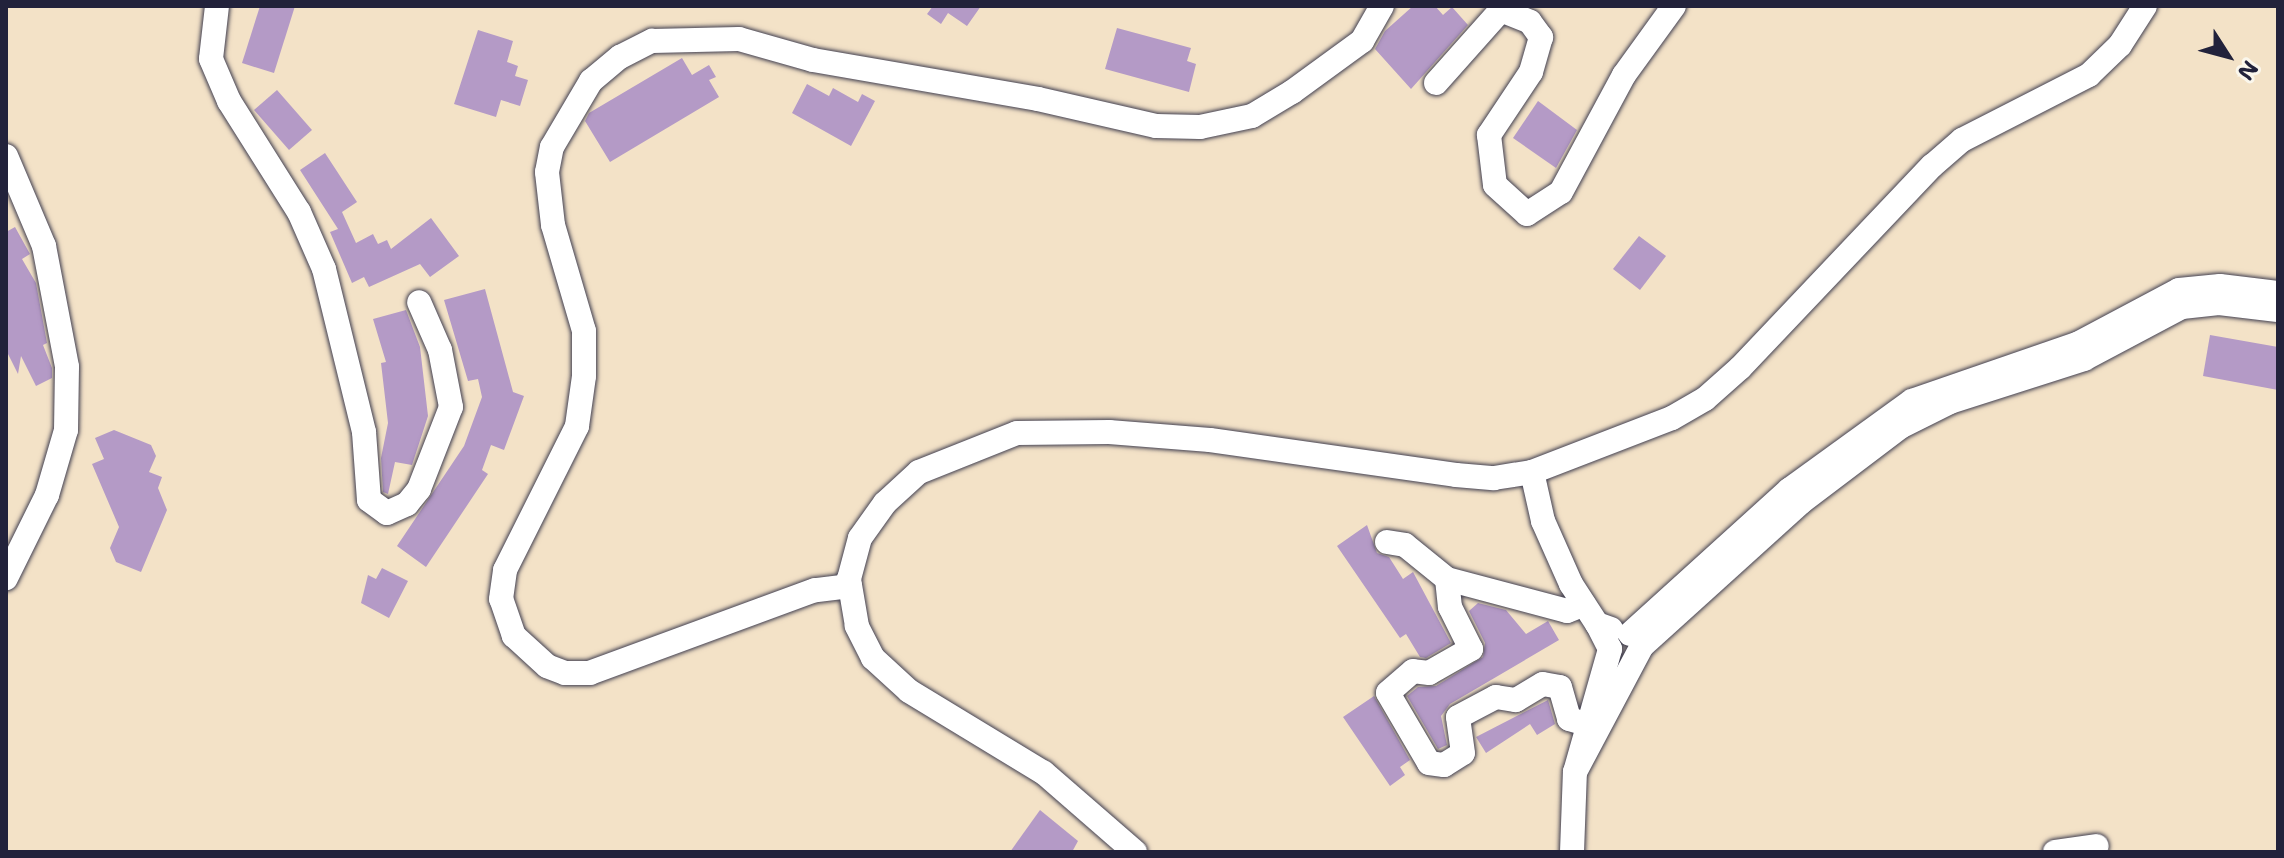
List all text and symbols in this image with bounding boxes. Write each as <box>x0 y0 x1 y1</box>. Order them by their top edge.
north arrow <box>2188 16 2268 96</box>
text: N <box>2231 55 2265 86</box>

